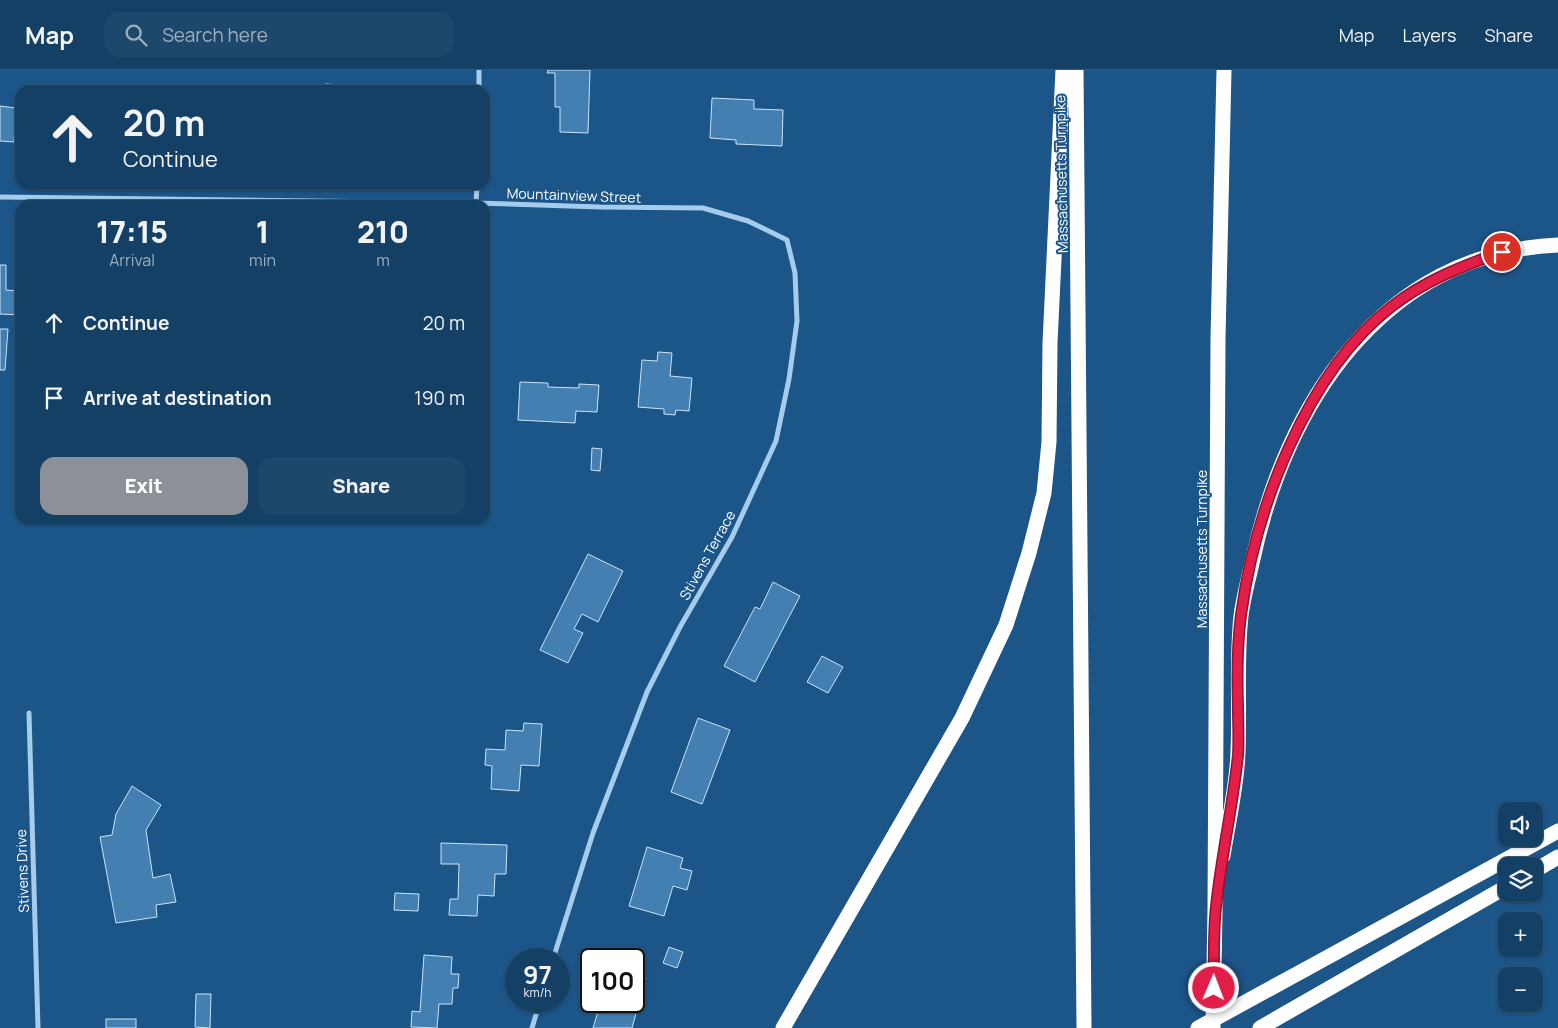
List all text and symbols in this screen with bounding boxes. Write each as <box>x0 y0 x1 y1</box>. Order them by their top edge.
search box <box>104 12 454 57</box>
text: Map <box>25 18 74 51</box>
icon: search <box>122 21 150 49</box>
text: Search here <box>162 22 268 48</box>
text: Map <box>1339 23 1374 47</box>
text: Layers <box>1402 23 1456 47</box>
text: Share <box>1484 23 1533 47</box>
street label: Massachusetts Turnpike <box>1050 95 1072 253</box>
text: 20 m <box>123 99 205 147</box>
icon: ahead <box>40 105 105 170</box>
text: Continue <box>123 144 218 174</box>
street label: Mountainview Street <box>506 183 642 207</box>
text: 17:15 <box>96 211 168 252</box>
text: 1 <box>256 211 269 252</box>
text: 210 <box>357 211 409 252</box>
pin <box>1481 231 1523 273</box>
icon: arrive <box>1488 238 1516 266</box>
text: Arrival <box>109 249 155 271</box>
text: min <box>249 249 276 271</box>
text: m <box>376 249 390 271</box>
icon: ahead <box>40 309 68 337</box>
text: Continue <box>83 310 169 336</box>
text: 20 m <box>423 310 465 336</box>
icon: arrive <box>40 384 68 412</box>
text: Arrive at destination <box>83 385 272 411</box>
text: 190 m <box>414 385 465 411</box>
button: Exit <box>40 457 248 515</box>
button: Share <box>258 457 465 515</box>
street label: Massachusetts Turnpike <box>1192 470 1211 628</box>
street label: Stivens Terrace <box>675 507 739 603</box>
map controls <box>1498 802 1543 1012</box>
button: sound <box>1498 802 1543 847</box>
street label: Stivens Drive <box>11 829 33 913</box>
button: layers <box>1498 857 1543 902</box>
button: + <box>1498 912 1543 957</box>
speed limit sign: 100 <box>580 948 645 1013</box>
text: 97 <box>523 957 552 992</box>
position arrow <box>1187 961 1239 1013</box>
button: − <box>1498 967 1543 1012</box>
text: km/h <box>524 984 551 1001</box>

